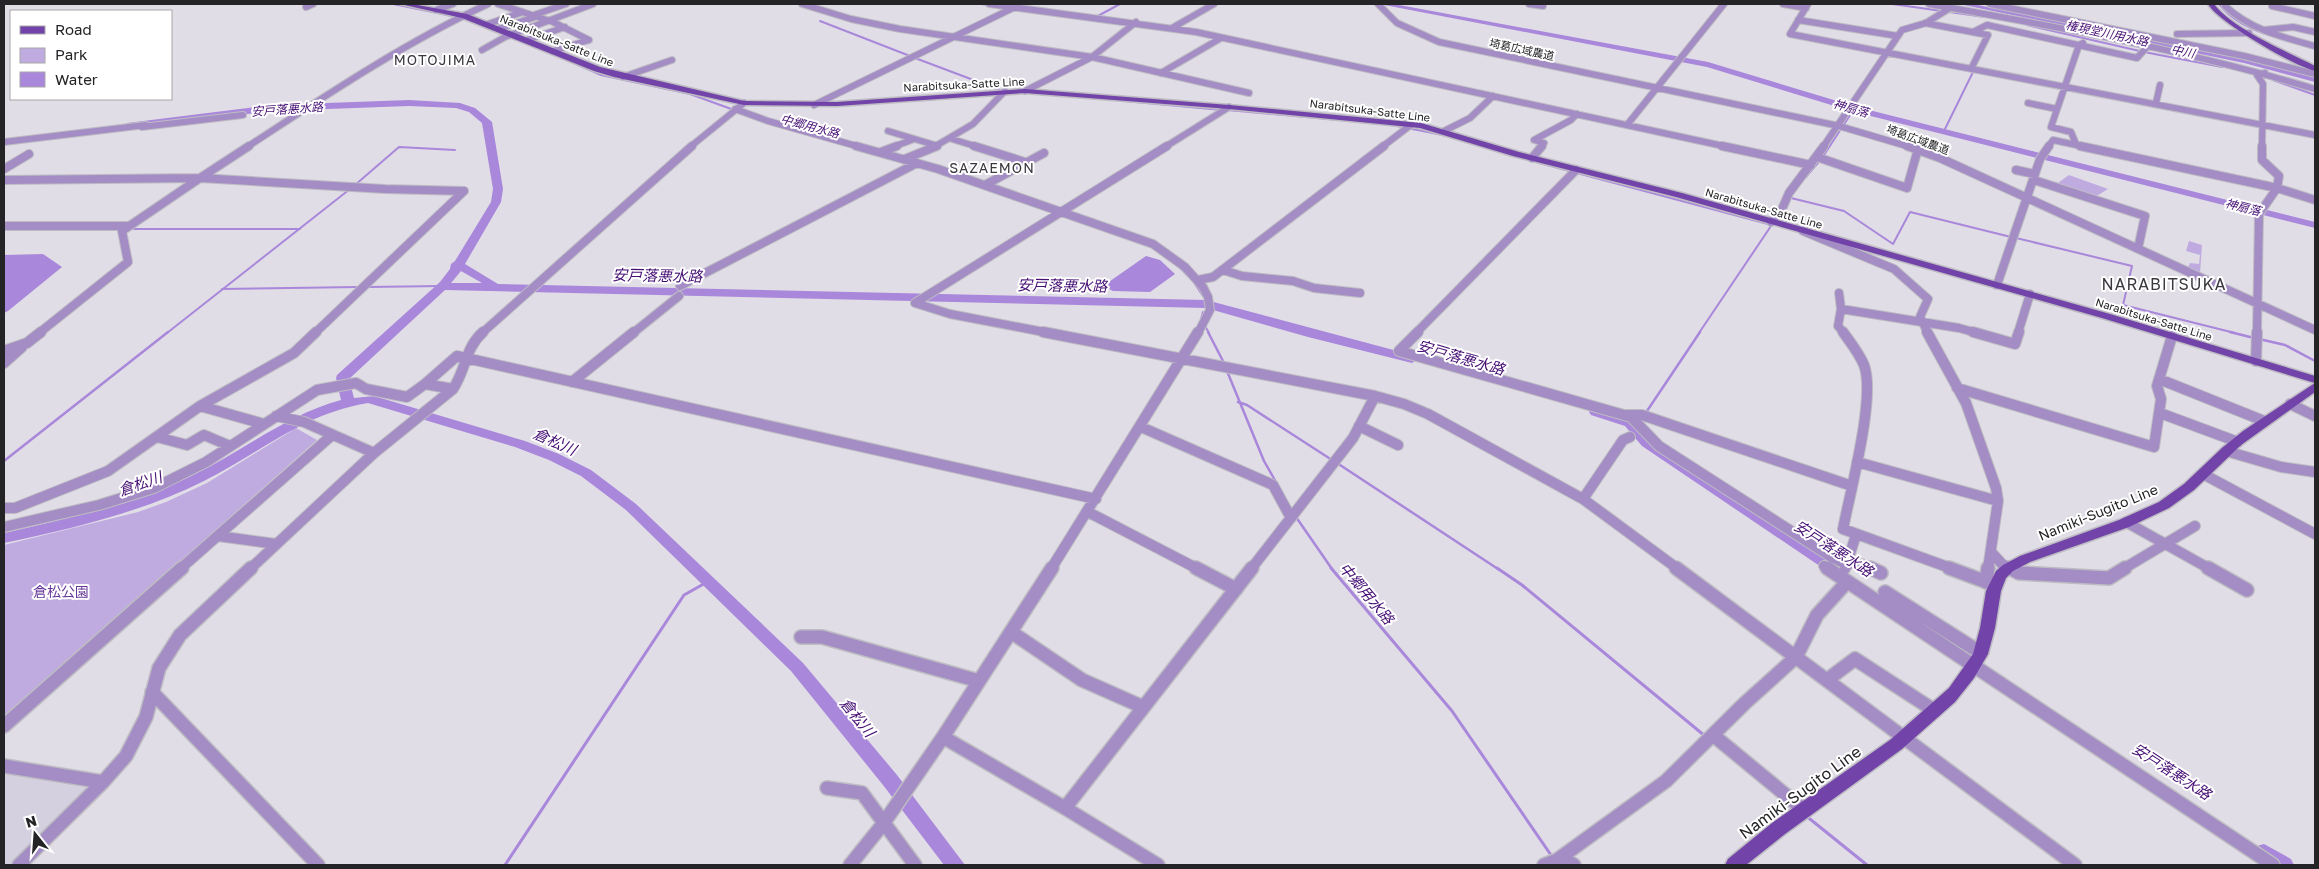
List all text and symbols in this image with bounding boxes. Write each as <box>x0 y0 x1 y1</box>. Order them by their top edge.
legend <box>10 10 172 100</box>
street label: Narabitsuka-Satte Line <box>498 11 616 69</box>
water label: 権現堂川用水路 <box>2064 17 2151 49</box>
text: Road <box>55 20 92 38</box>
street label: 埼葛広域農道 <box>1488 36 1556 62</box>
water label: 中川 <box>2170 41 2198 61</box>
text: Park <box>55 45 88 63</box>
district label: MOTOJIMA <box>394 51 476 68</box>
text: Water <box>55 70 98 88</box>
street label: Narabitsuka-Satte Line <box>903 74 1025 94</box>
street label: Narabitsuka-Satte Line <box>1309 96 1431 124</box>
water label: 神扇落 <box>1832 96 1872 121</box>
water label: 安戸落悪水路 <box>251 99 324 119</box>
water label: 中郷用水路 <box>779 111 842 141</box>
street label: 埼葛広域農道 <box>1885 122 1951 156</box>
district label: SAZAEMON <box>949 159 1035 176</box>
street label: Narabitsuka-Satte Line <box>1704 185 1824 231</box>
water label: 神扇落 <box>2224 195 2264 219</box>
water label: 安戸落悪水路 <box>612 265 704 285</box>
district label: NARABITSUKA <box>2102 274 2226 294</box>
water label: 安戸落悪水路 <box>1017 275 1109 295</box>
street label: Narabitsuka-Satte Line <box>2094 295 2214 343</box>
water label: 安戸落悪水路 <box>1415 336 1509 379</box>
water label: 倉松川 <box>531 424 581 459</box>
water label: 倉松川 <box>116 467 166 499</box>
street label: Namiki-Sugito Line <box>2036 480 2160 544</box>
water label: 安戸落悪水路 <box>1791 516 1878 581</box>
water label: 中郷用水路 <box>1336 558 1399 629</box>
park label: 倉松公園 <box>33 583 89 600</box>
water label: 倉松川 <box>837 694 880 742</box>
water label: 安戸落悪水路 <box>2129 739 2216 804</box>
street label: Namiki-Sugito Line <box>1735 741 1865 843</box>
north arrow <box>10 809 60 859</box>
text: N <box>23 811 39 831</box>

